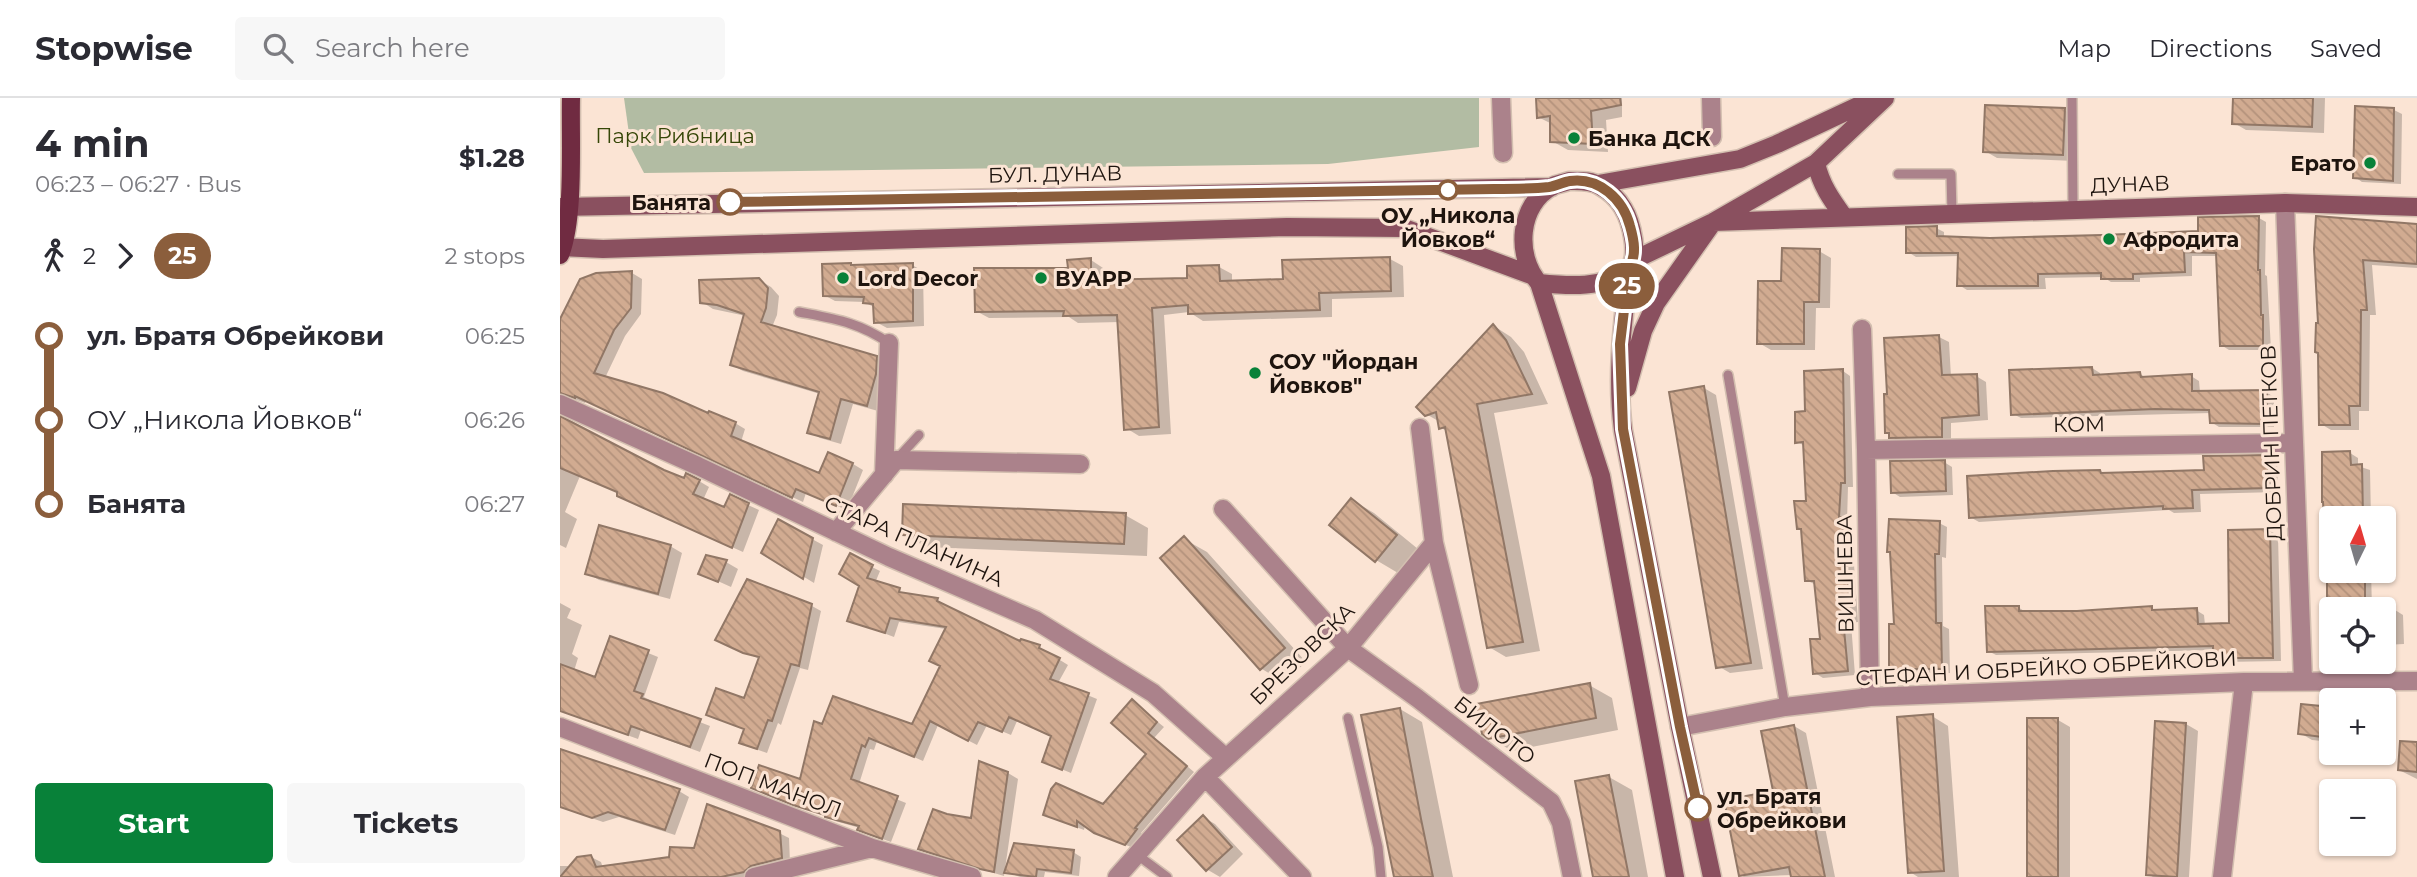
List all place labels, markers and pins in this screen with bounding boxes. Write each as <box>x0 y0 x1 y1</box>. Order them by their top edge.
place label: Банка ДСК <box>1588 126 1711 151</box>
marker: Банка ДСК <box>1566 130 1582 146</box>
place label: Ерато <box>2290 151 2356 176</box>
marker: Ерато <box>2362 155 2378 171</box>
marker: ОУ „Никола Йовков“ <box>1438 180 1458 200</box>
marker: Банята <box>717 189 743 215</box>
place label: Банята <box>631 190 711 215</box>
place label: ОУ „Никола Йовков“ <box>1381 203 1515 252</box>
place label: Афродита <box>2123 227 2239 252</box>
marker: Афродита <box>2101 231 2117 247</box>
place label: Lord Decor <box>857 266 978 291</box>
place label: ВУАРР <box>1055 266 1132 291</box>
marker: Lord Decor <box>835 270 851 286</box>
marker: ВУАРР <box>1033 270 1049 286</box>
place label: СОУ "Йордан Йовков" <box>1269 349 1418 398</box>
marker: СОУ "Йордан Йовков" <box>1247 365 1263 381</box>
place label: ул. Братя Обрейкови <box>1716 784 1847 833</box>
marker: ул. Братя Обрейкови <box>1685 795 1711 821</box>

